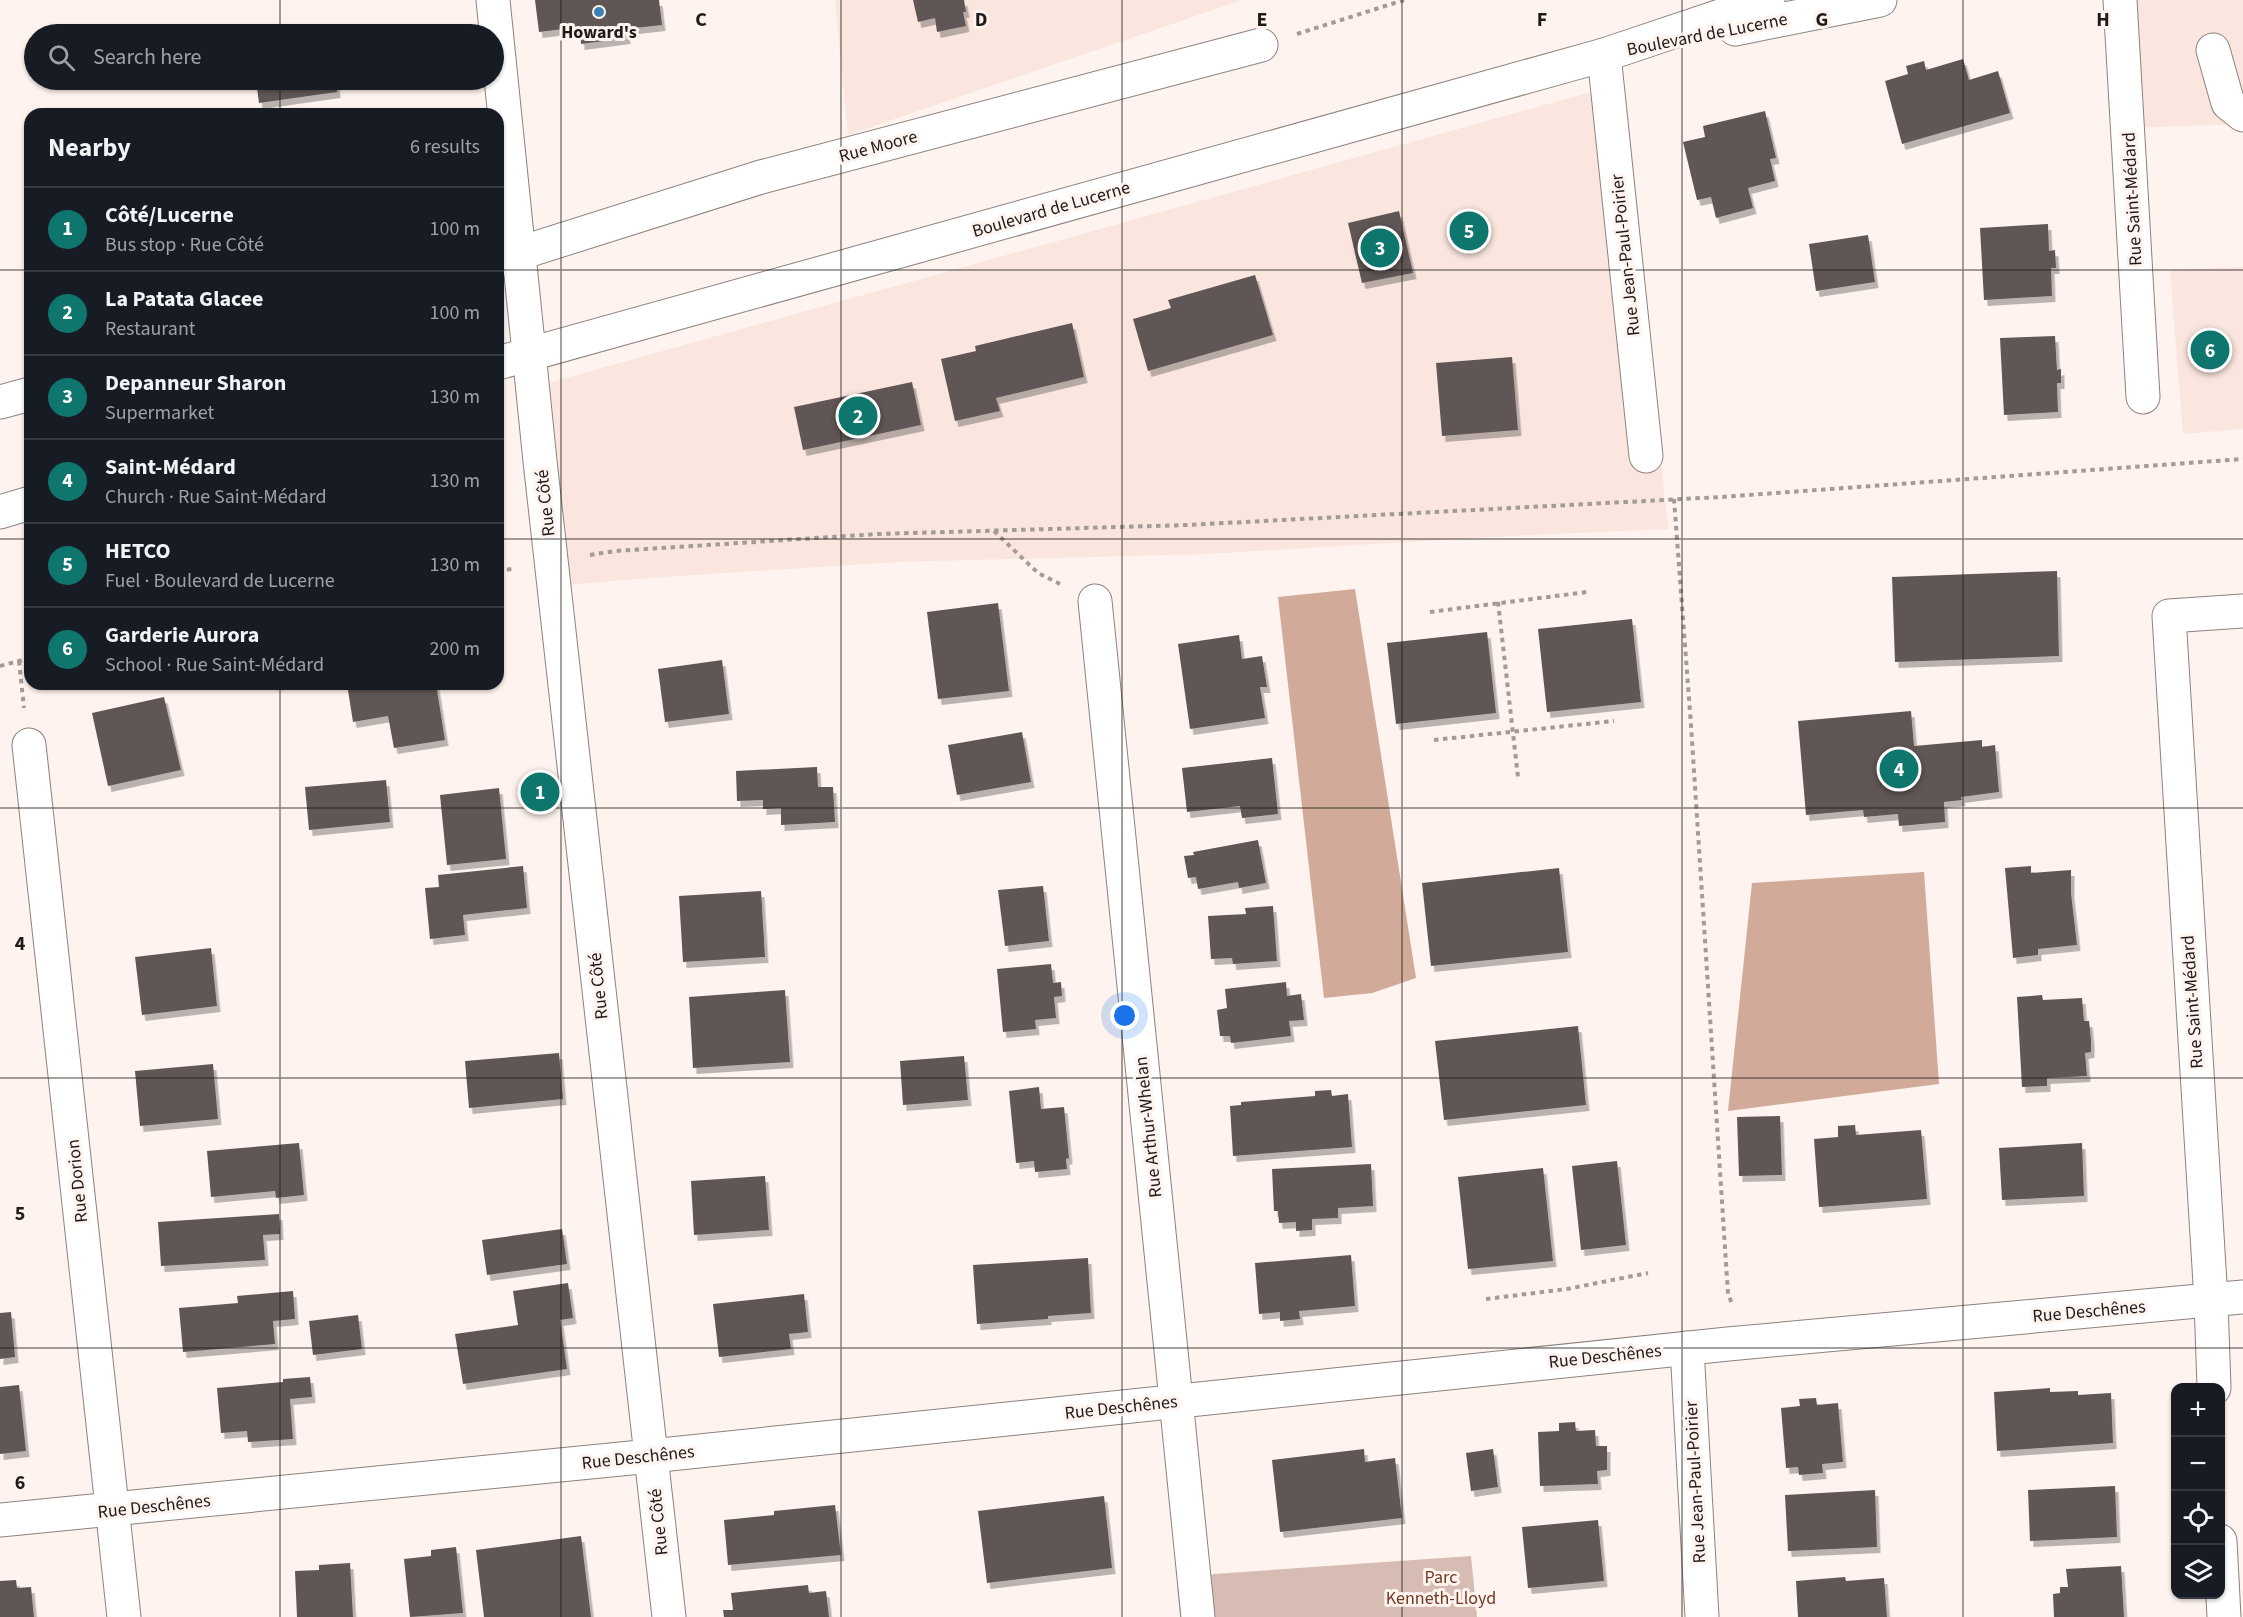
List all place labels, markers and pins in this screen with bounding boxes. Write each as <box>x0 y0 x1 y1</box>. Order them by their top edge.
marker: Howard's <box>592 5 606 19</box>
place label: Howard's <box>561 20 637 45</box>
pin: 5 <box>1450 208 1488 254</box>
pin: 3 <box>1360 226 1400 270</box>
pin: 6 <box>2190 328 2230 372</box>
pin: 2 <box>838 394 878 438</box>
pin: 4 <box>1880 746 1918 792</box>
pin: 1 <box>520 770 560 814</box>

